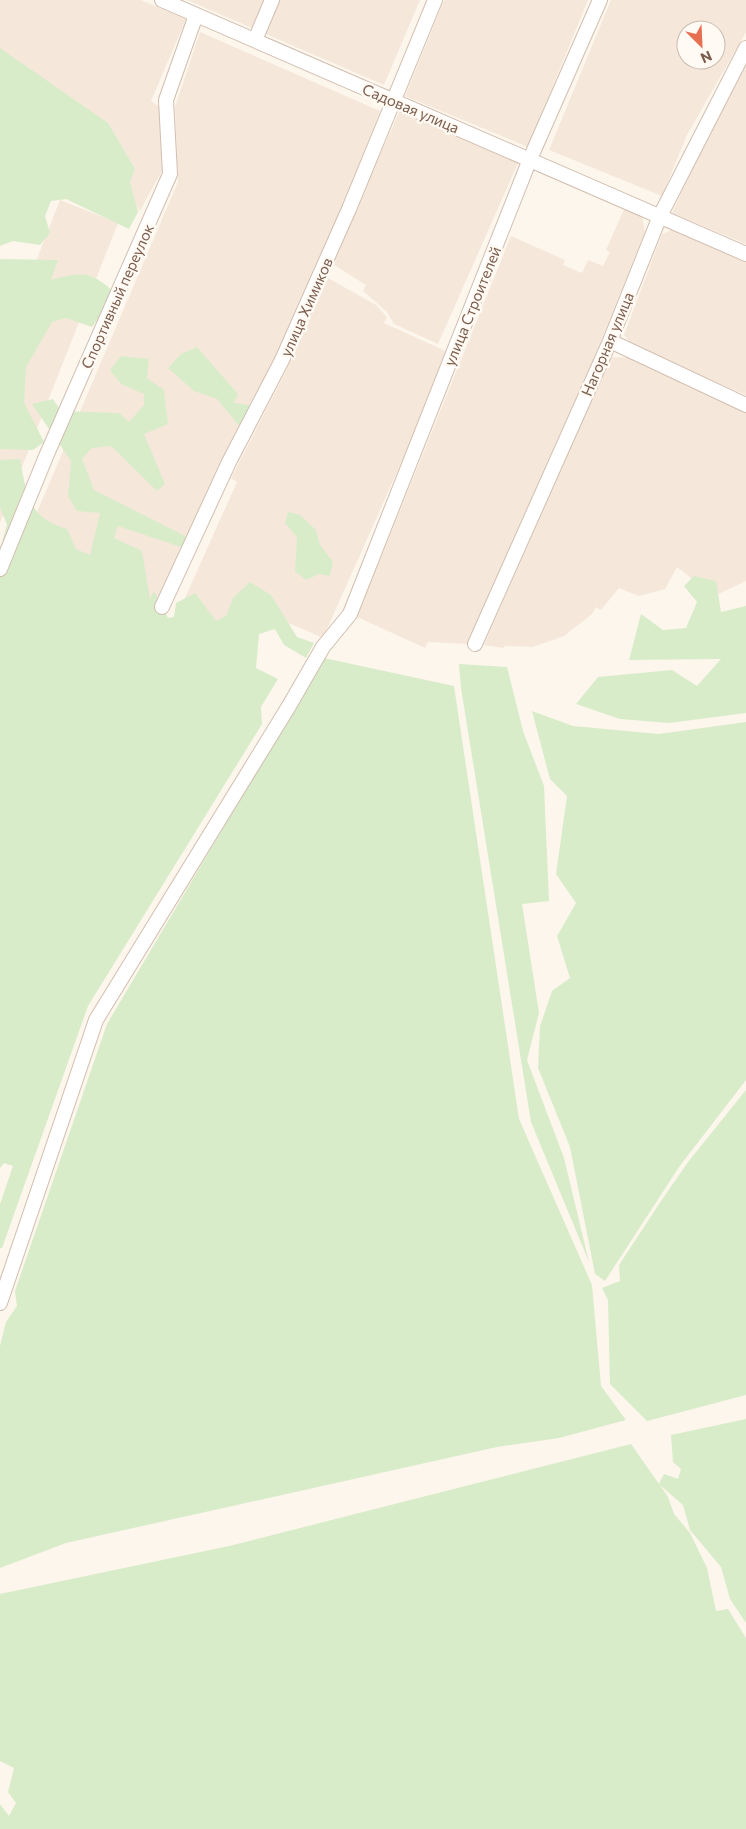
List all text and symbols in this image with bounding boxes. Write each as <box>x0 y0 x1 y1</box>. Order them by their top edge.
north arrow <box>676 20 726 70</box>
text: N <box>698 47 715 67</box>
street label: Садовая улица <box>360 80 462 136</box>
street label: Спортивный переулок <box>77 221 157 371</box>
street label: улица Строителей <box>440 244 504 368</box>
street label: улица Химиков <box>276 255 336 359</box>
street label: Нагорная улица <box>577 289 637 399</box>

